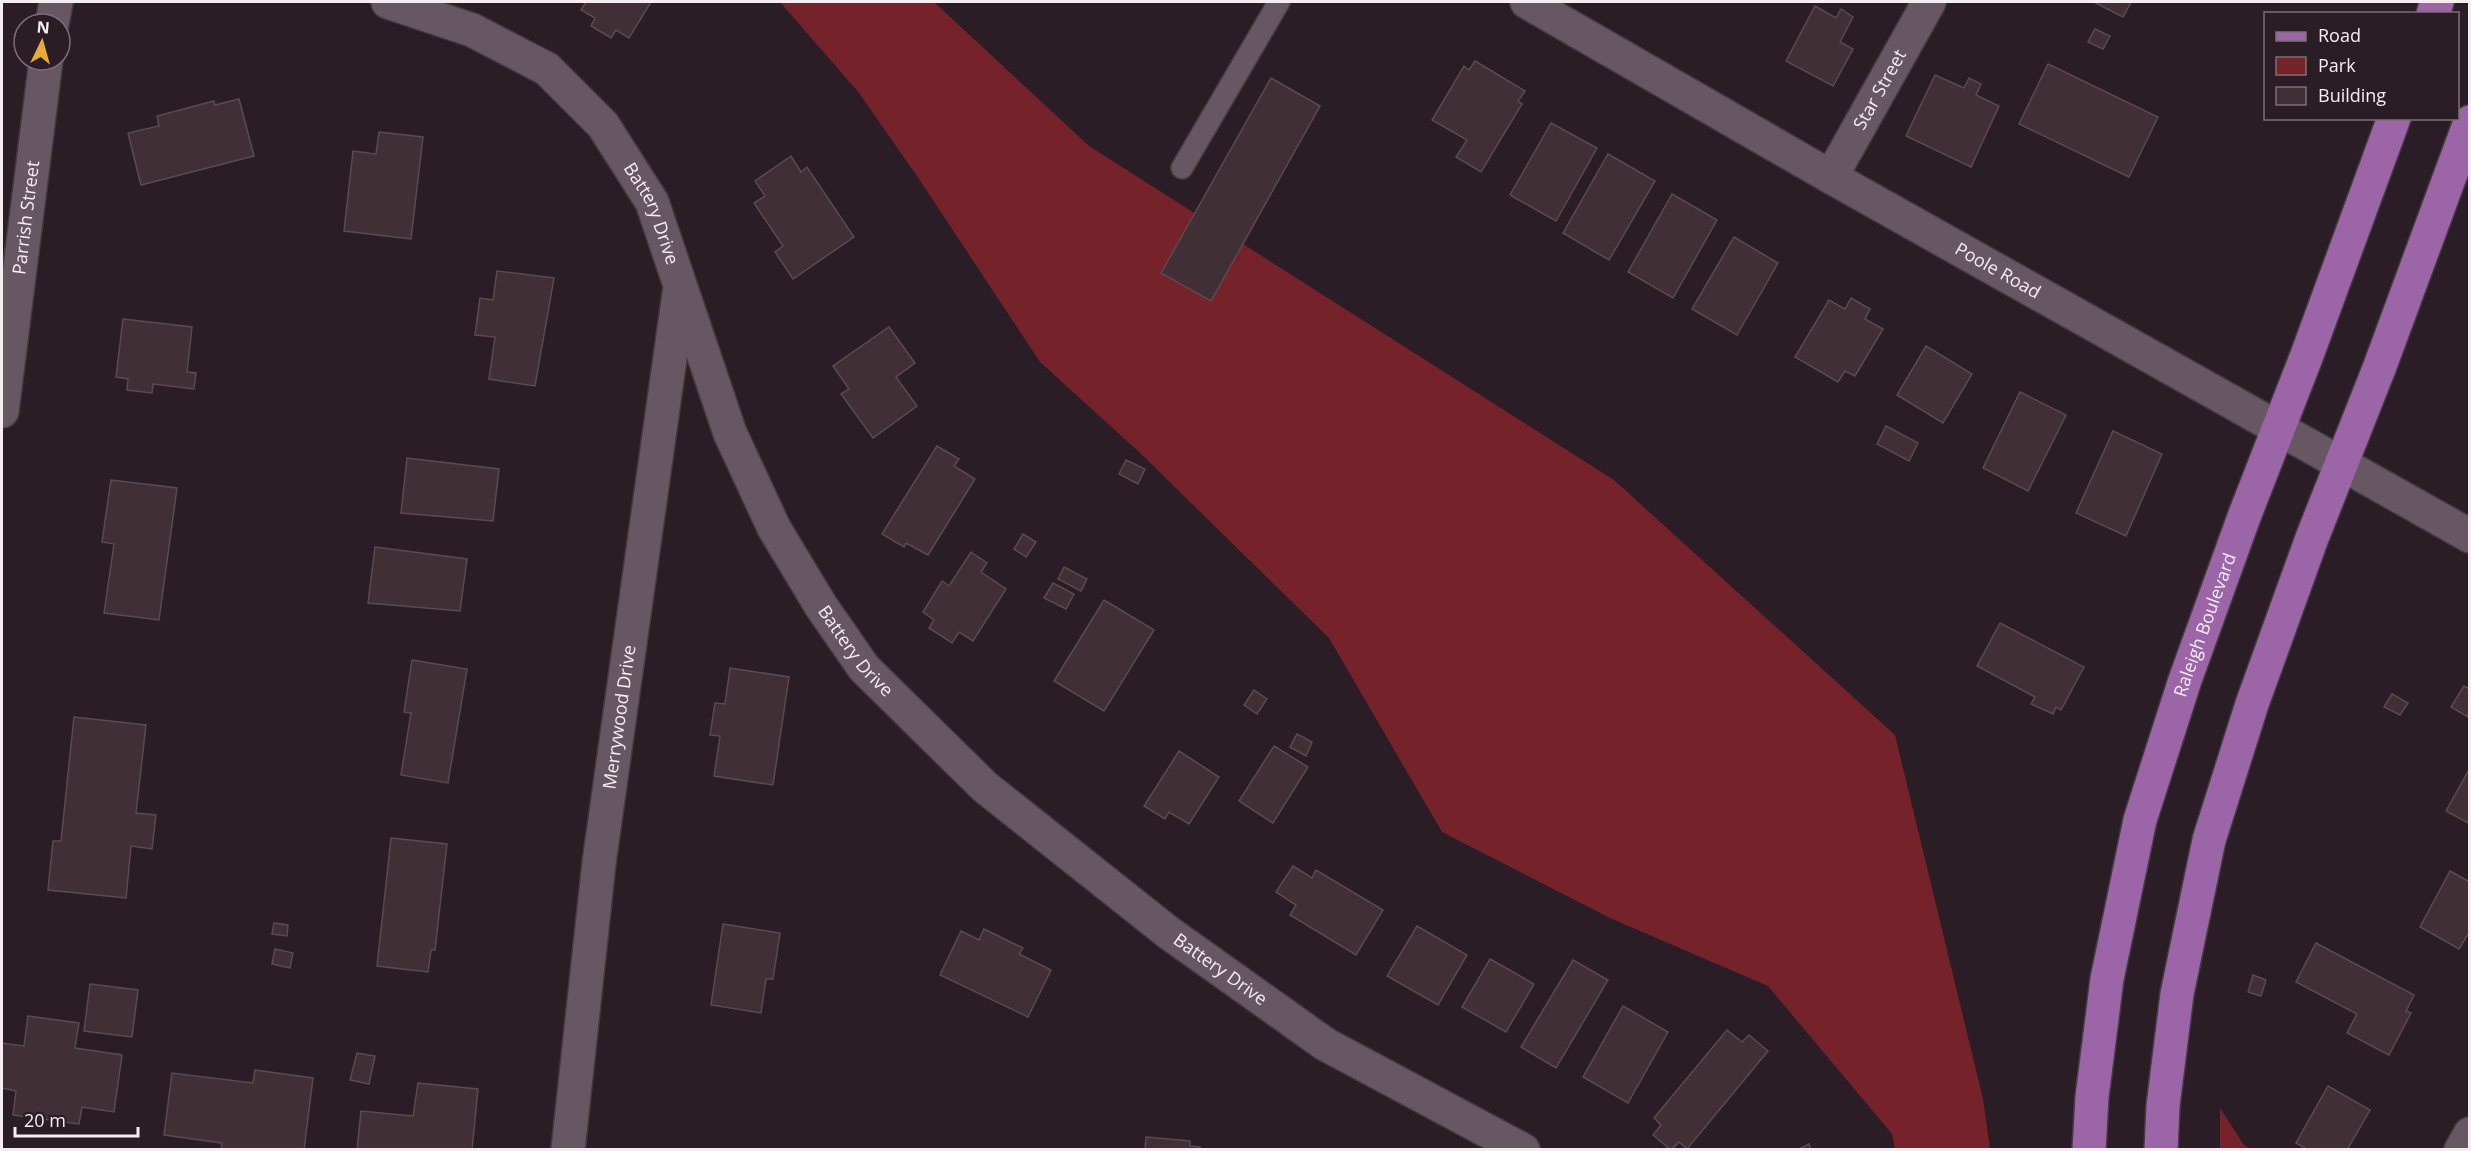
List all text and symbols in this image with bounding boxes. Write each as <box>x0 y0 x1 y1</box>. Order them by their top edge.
north arrow <box>12 12 72 72</box>
legend <box>2264 12 2459 120</box>
text: N <box>36 16 51 39</box>
text: Road <box>2318 23 2361 47</box>
street label: Star Street <box>1847 45 1911 134</box>
text: Park <box>2318 53 2356 77</box>
text: Building <box>2318 83 2386 107</box>
street label: Battery Drive <box>619 158 685 267</box>
street label: Parrish Street <box>6 159 44 276</box>
street label: Poole Road <box>1951 236 2045 303</box>
street label: Raleigh Boulevard <box>2167 549 2241 700</box>
street label: Battery Drive <box>813 600 899 701</box>
street label: Merrywood Drive <box>597 643 641 791</box>
street label: Battery Drive <box>1169 927 1272 1010</box>
scale bar <box>15 1100 138 1138</box>
text: 20 m <box>24 1108 66 1132</box>

